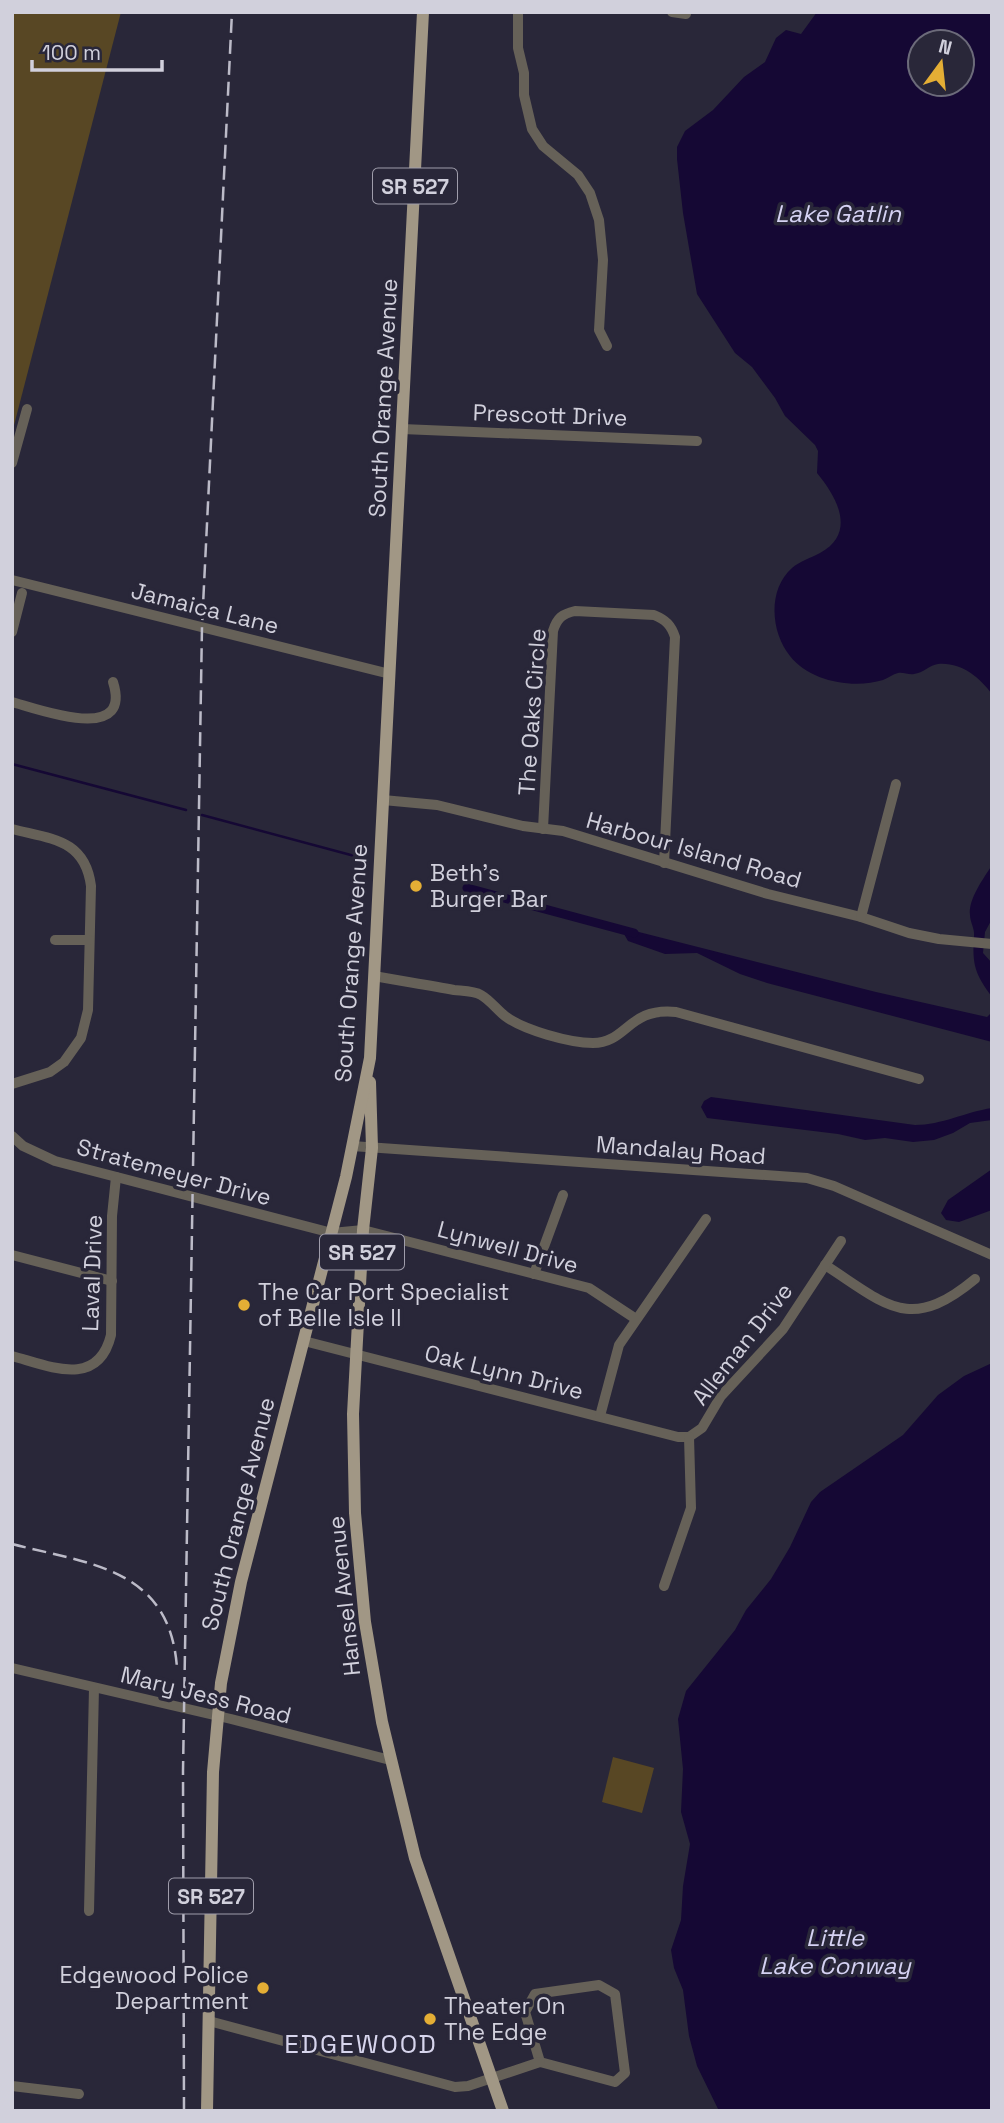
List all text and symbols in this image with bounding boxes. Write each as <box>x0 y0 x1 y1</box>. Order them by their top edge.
scale bar <box>32 28 161 72</box>
north arrow <box>906 28 976 98</box>
text: N <box>936 33 955 61</box>
text: 100 m <box>42 39 101 66</box>
road number: SR 527 <box>373 168 457 204</box>
water label: Lake Gatlin <box>775 198 902 229</box>
street label: South Orange Avenue <box>362 278 404 518</box>
street label: Prescott Drive <box>472 397 628 433</box>
street label: Jamaica Lane <box>128 575 282 641</box>
street label: The Oaks Circle <box>511 627 553 797</box>
street label: Harbour Island Road <box>583 805 805 895</box>
street label: South Orange Avenue <box>328 843 374 1083</box>
place label: Beth's Burger Bar <box>430 858 548 914</box>
marker: Beth's Burger Bar <box>408 878 424 894</box>
street label: Mandalay Road <box>595 1129 767 1171</box>
street label: Stratemeyer Drive <box>74 1132 274 1212</box>
street label: Laval Drive <box>75 1214 109 1332</box>
street label: Lynwell Drive <box>434 1214 582 1280</box>
road number: SR 527 <box>320 1234 404 1270</box>
place label: The Car Port Specialist of Belle Isle ll <box>258 1277 509 1333</box>
street label: Alleman Drive <box>685 1277 799 1411</box>
marker: The Car Port Specialist of Belle Isle ll <box>236 1297 252 1313</box>
street label: Oak Lynn Drive <box>421 1338 587 1406</box>
street label: South Orange Avenue <box>195 1394 281 1634</box>
street label: Hansel Avenue <box>321 1515 367 1677</box>
street label: Mary Jess Road <box>117 1659 295 1731</box>
road number: SR 527 <box>169 1878 253 1913</box>
water label: Little Lake Conway <box>759 1922 912 1981</box>
place label: Edgewood Police Department <box>59 1960 249 2016</box>
marker: Edgewood Police Department <box>255 1980 271 1996</box>
place label: Theater On The Edge <box>444 1991 566 2047</box>
marker: Theater On The Edge <box>422 2011 438 2027</box>
district label: EDGEWOOD <box>284 2027 438 2061</box>

